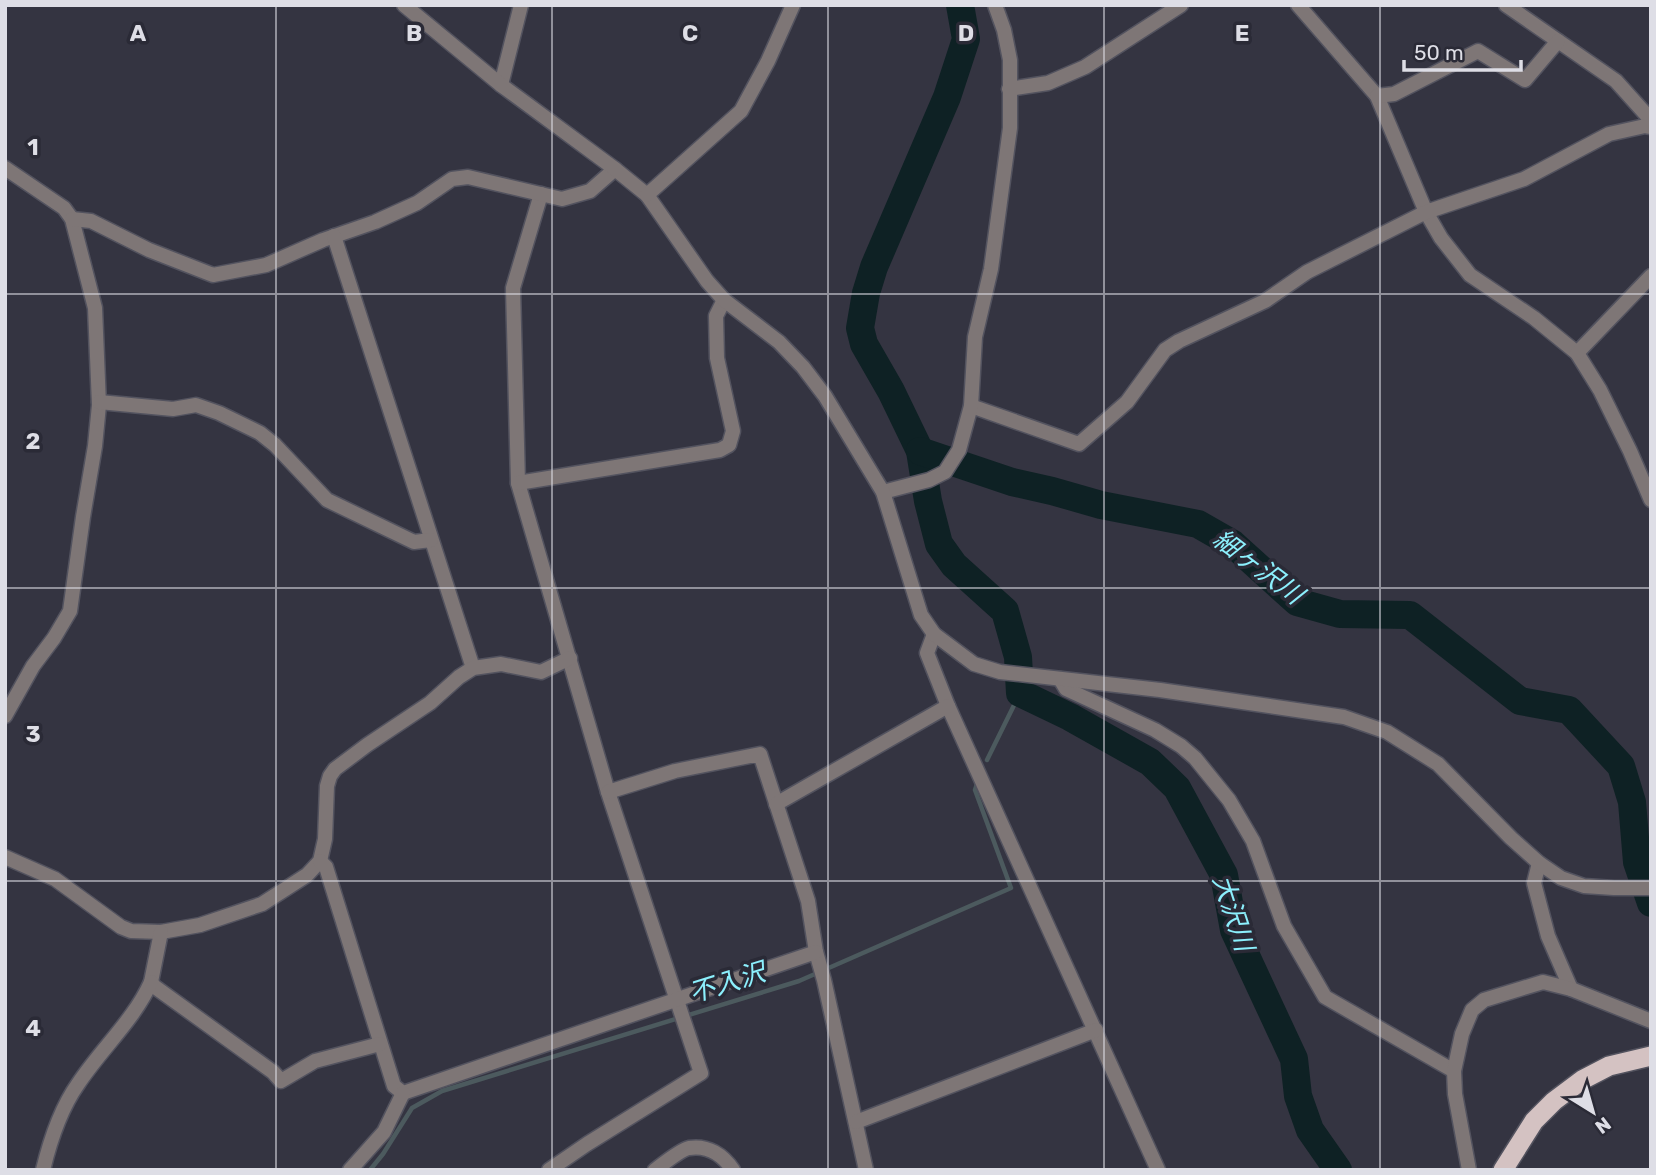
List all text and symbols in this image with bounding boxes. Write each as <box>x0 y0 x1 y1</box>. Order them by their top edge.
text: A <box>130 19 147 47</box>
text: B <box>406 19 422 47</box>
text: C <box>682 19 698 47</box>
text: D <box>958 19 974 47</box>
text: E <box>1235 19 1249 47</box>
scale bar <box>1404 28 1521 72</box>
text: 50 m <box>1414 40 1464 65</box>
text: 1 <box>27 133 39 161</box>
text: 2 <box>26 427 40 455</box>
water label: 細ヶ沢川 <box>1207 523 1311 612</box>
text: 3 <box>25 720 41 748</box>
water label: 大沢川 <box>1206 871 1261 958</box>
water label: 不入沢 <box>685 956 772 1009</box>
text: 4 <box>25 1014 41 1042</box>
north arrow <box>1558 1077 1628 1147</box>
text: N <box>1591 1112 1615 1138</box>

